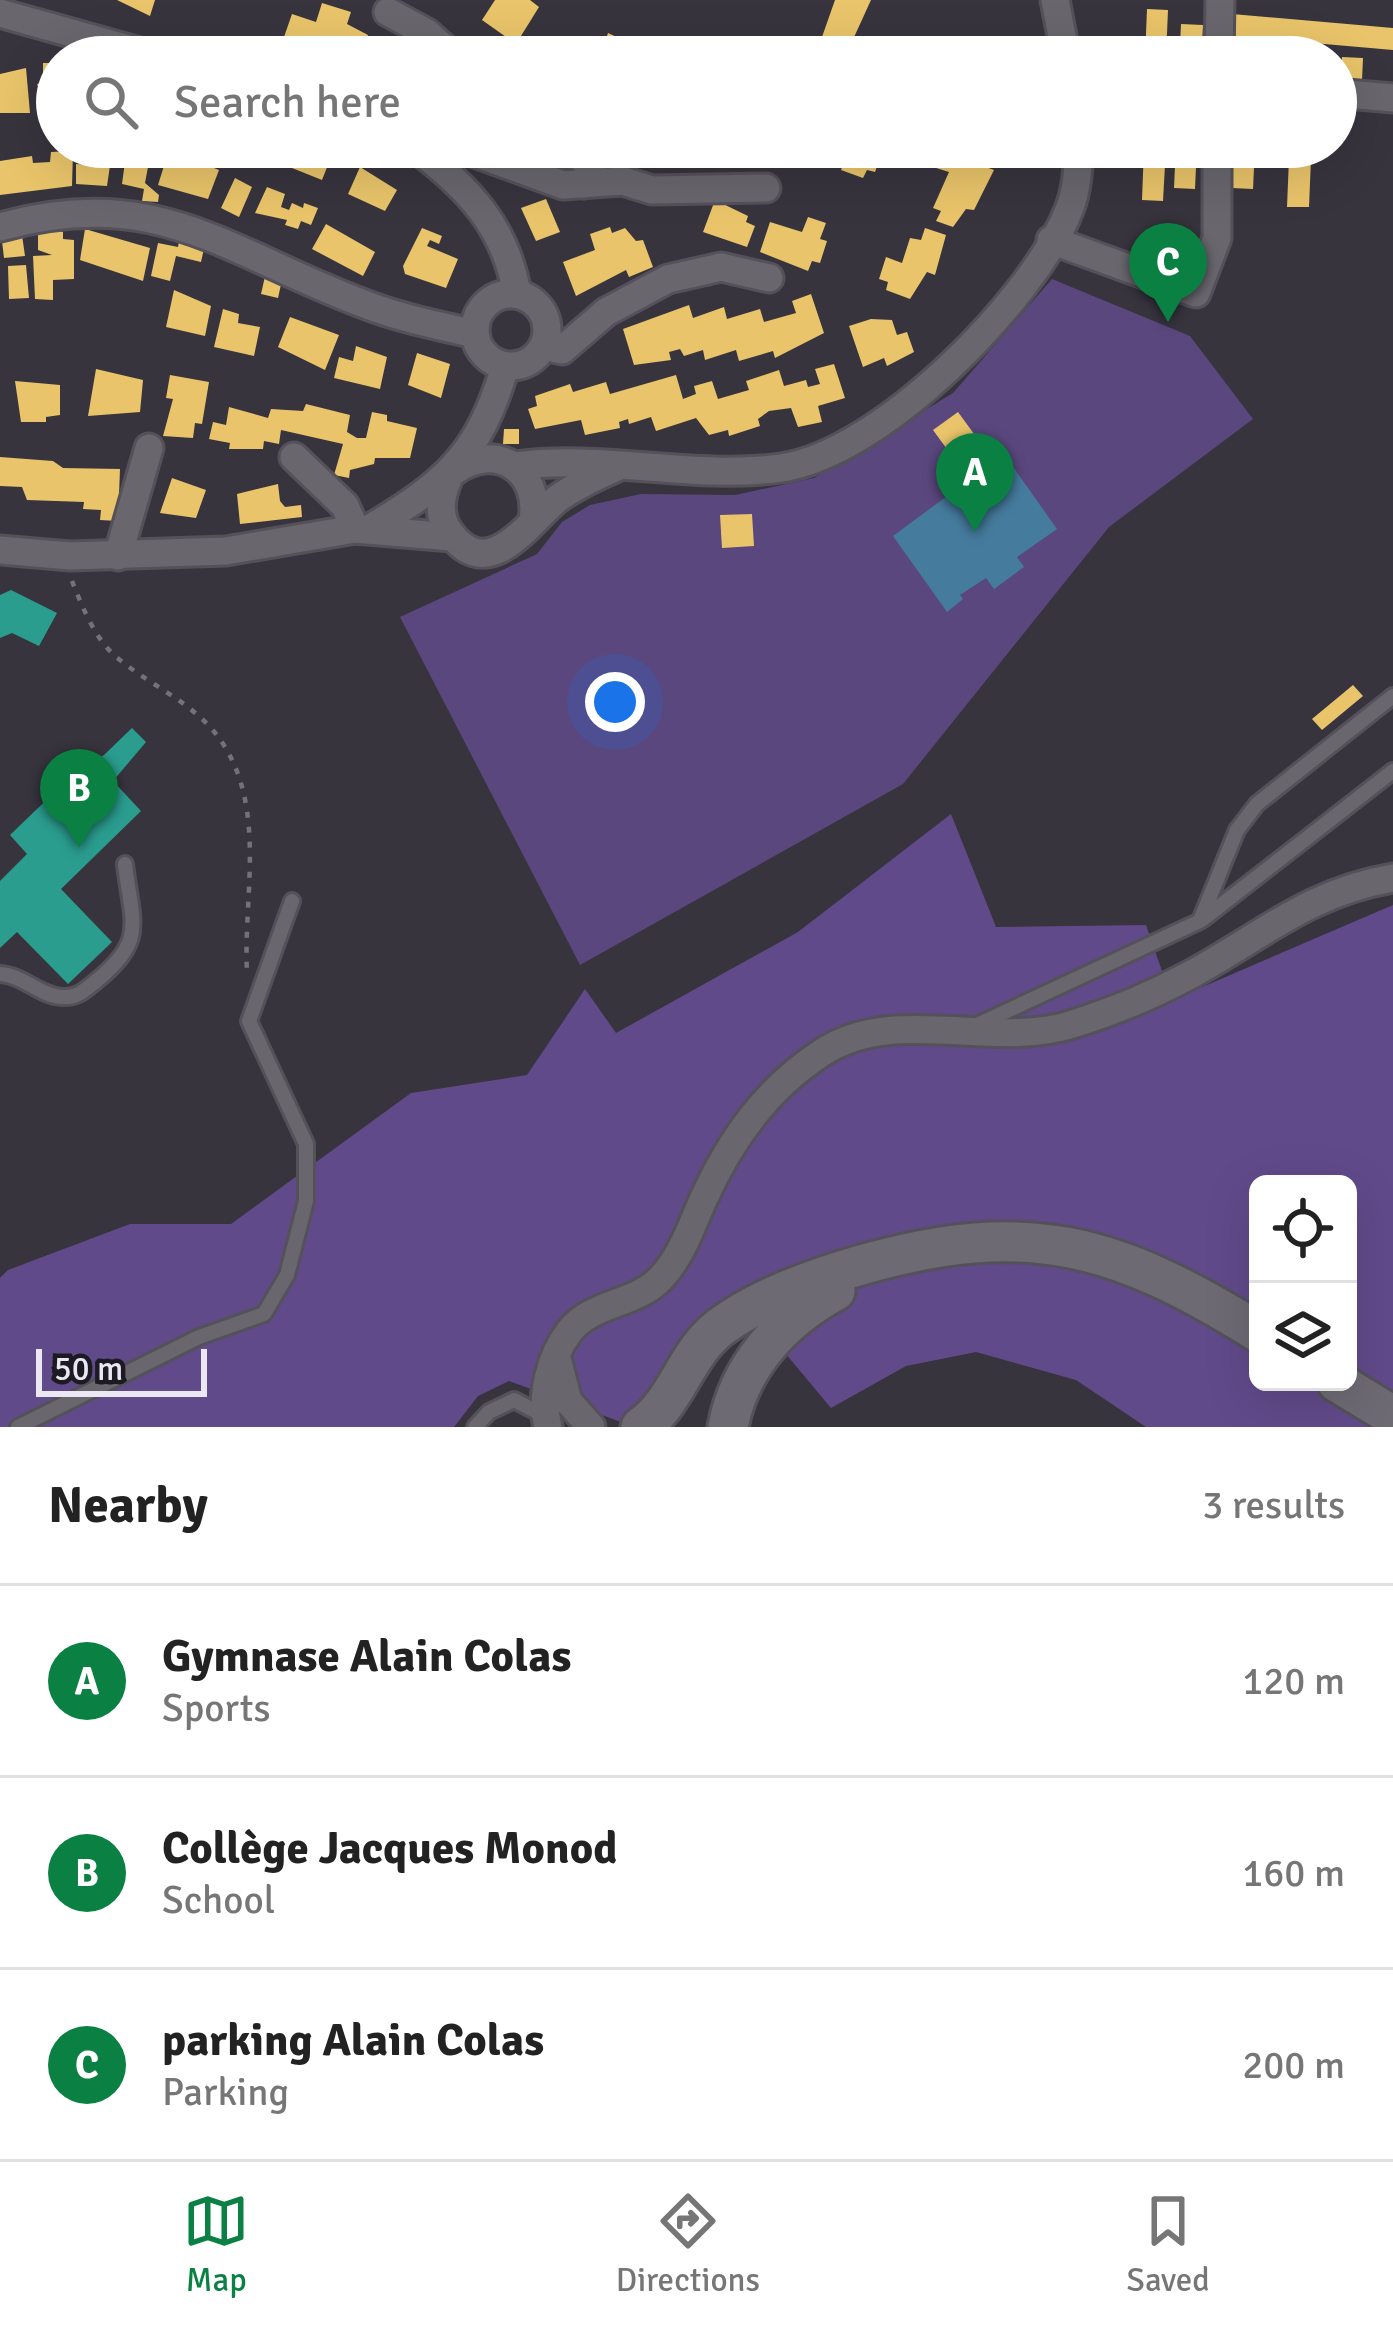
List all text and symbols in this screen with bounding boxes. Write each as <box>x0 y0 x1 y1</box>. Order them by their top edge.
search box <box>36 36 1357 168</box>
icon: search <box>78 69 144 135</box>
text: Search here <box>174 75 401 130</box>
pin: C <box>1129 223 1207 322</box>
pin: A <box>936 433 1014 532</box>
your location <box>585 672 645 732</box>
pin: B <box>40 749 118 848</box>
map controls <box>1249 1175 1357 1391</box>
button: locate <box>1249 1175 1357 1283</box>
button: layers <box>1249 1283 1357 1391</box>
scale bar <box>36 1343 207 1396</box>
text: 50 m <box>54 1349 123 1390</box>
text: Nearby <box>48 1474 208 1537</box>
text: 3 results <box>1202 1481 1345 1529</box>
text: Gymnase Alain Colas <box>162 1629 571 1684</box>
text: A <box>75 1657 99 1705</box>
text: 120 m <box>1242 1657 1345 1705</box>
text: Sports <box>162 1684 271 1732</box>
text: Collège Jacques Monod <box>162 1821 617 1876</box>
text: B <box>75 1849 99 1897</box>
text: 160 m <box>1242 1849 1345 1897</box>
text: School <box>162 1876 275 1924</box>
text: parking Alain Colas <box>162 2013 544 2068</box>
text: C <box>75 2041 99 2089</box>
text: 200 m <box>1242 2041 1345 2089</box>
text: Parking <box>162 2068 289 2116</box>
tab: Map <box>183 2188 249 2301</box>
tab: Directions <box>616 2188 760 2301</box>
tab: Saved <box>1127 2188 1210 2301</box>

